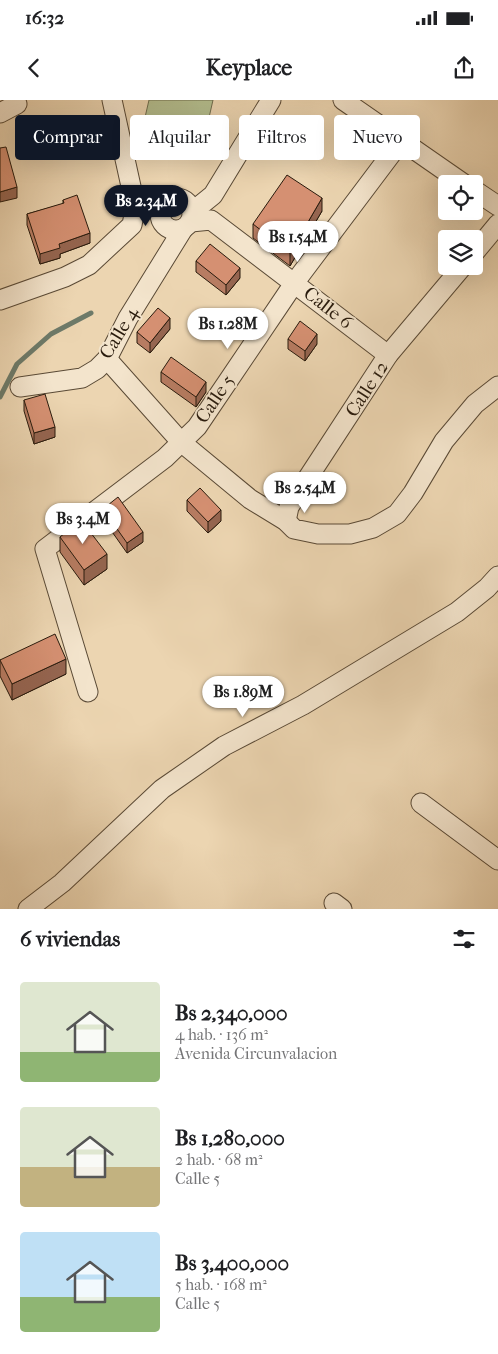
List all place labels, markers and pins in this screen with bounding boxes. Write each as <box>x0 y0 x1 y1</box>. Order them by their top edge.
pin: Bs 2.34M <box>94 184 198 227</box>
pin: Bs 1.54M <box>246 220 350 263</box>
pin: Bs 1.28M <box>176 308 280 350</box>
pin: Bs 2.54M <box>253 472 357 514</box>
pin: Bs 3.4M <box>37 502 129 545</box>
pin: Bs 1.89M <box>191 676 295 718</box>

